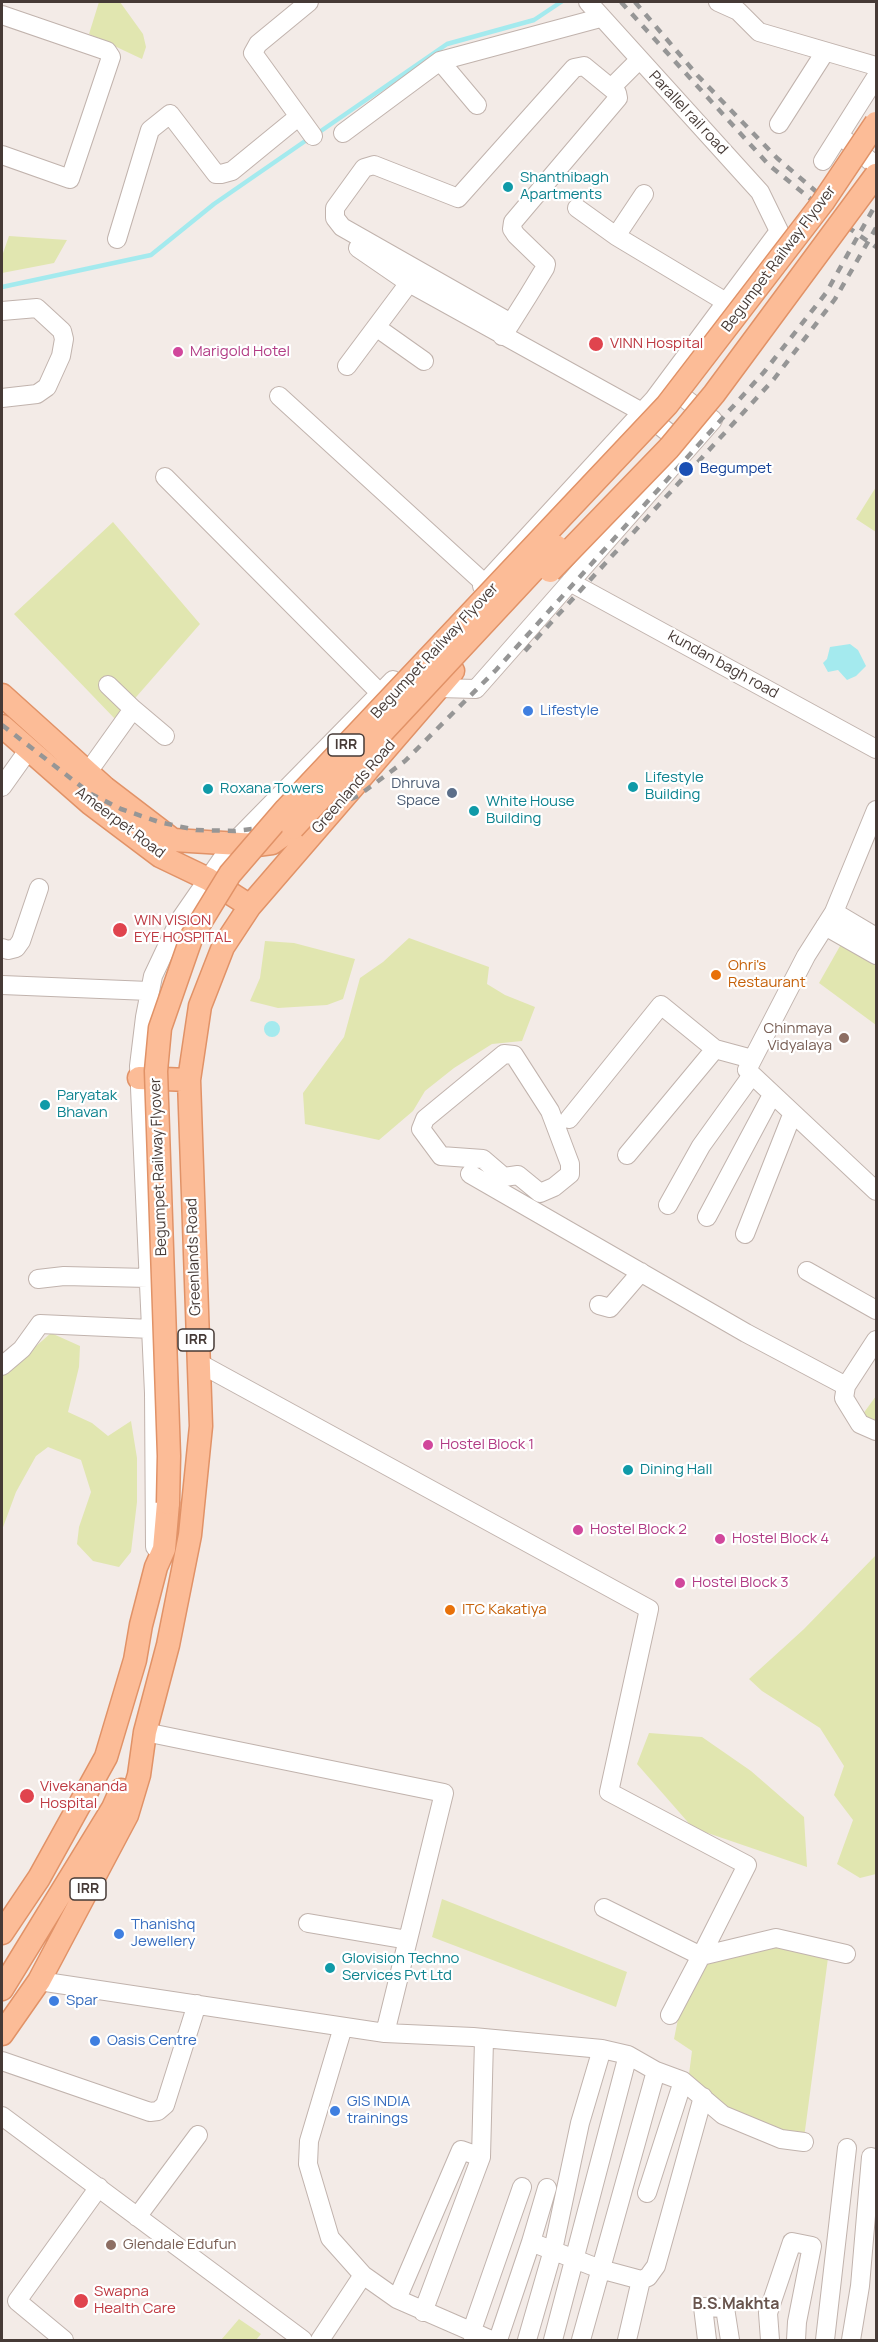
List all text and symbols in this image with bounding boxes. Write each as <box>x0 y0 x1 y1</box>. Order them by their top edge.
street label: Parallel rail road <box>645 68 731 158</box>
place label: Shanthibagh Apartments <box>520 169 609 204</box>
marker: Shanthibagh Apartments <box>501 180 515 194</box>
street label: Begumpet Railway Flyover <box>718 182 840 336</box>
marker: VINN Hospital <box>587 335 605 353</box>
place label: VINN Hospital <box>610 335 703 353</box>
place label: Marigold Hotel <box>190 343 290 361</box>
marker: Marigold Hotel <box>171 345 185 359</box>
marker: Begumpet <box>677 460 695 478</box>
place label: Begumpet <box>700 460 772 478</box>
street label: Begumpet Railway Flyover <box>368 580 502 722</box>
street label: kundan bagh road <box>665 627 781 703</box>
place label: Lifestyle <box>540 702 599 720</box>
marker: Lifestyle <box>521 704 535 718</box>
road number: IRR <box>328 734 364 756</box>
street label: Greenlands Road <box>308 737 400 837</box>
place label: Lifestyle Building <box>645 769 704 804</box>
place label: Dhruva Space <box>391 775 440 810</box>
place label: Roxana Towers <box>220 780 324 798</box>
marker: Lifestyle Building <box>626 780 640 794</box>
marker: Roxana Towers <box>201 782 215 796</box>
street label: Ameerpet Road <box>72 784 168 862</box>
marker: Dhruva Space <box>445 786 459 800</box>
place label: White House Building <box>486 793 575 828</box>
marker: White House Building <box>467 804 481 818</box>
place label: WIN VISION EYE HOSPITAL <box>134 912 231 947</box>
marker: WIN VISION EYE HOSPITAL <box>111 921 129 939</box>
place label: Ohri's Restaurant <box>728 957 806 992</box>
marker: Ohri's Restaurant <box>709 968 723 982</box>
place label: Chinmaya Vidyalaya <box>763 1020 832 1055</box>
marker: Chinmaya Vidyalaya <box>837 1031 851 1045</box>
street label: Begumpet Railway Flyover <box>147 1077 171 1257</box>
place label: Paryatak Bhavan <box>57 1087 117 1122</box>
marker: Paryatak Bhavan <box>38 1098 52 1112</box>
street label: Greenlands Road <box>183 1198 205 1316</box>
road number: IRR <box>178 1329 214 1351</box>
place label: Hostel Block 1 <box>440 1436 534 1454</box>
marker: Hostel Block 1 <box>421 1438 435 1452</box>
place label: Dining Hall <box>640 1461 712 1479</box>
marker: Dining Hall <box>621 1463 635 1477</box>
place label: Hostel Block 2 <box>590 1521 687 1539</box>
marker: Hostel Block 2 <box>571 1523 585 1537</box>
place label: Hostel Block 4 <box>732 1530 829 1548</box>
marker: Hostel Block 4 <box>713 1532 727 1546</box>
place label: Hostel Block 3 <box>692 1574 789 1592</box>
marker: Hostel Block 3 <box>673 1576 687 1590</box>
place label: ITC Kakatiya <box>462 1601 547 1619</box>
marker: ITC Kakatiya <box>443 1603 457 1617</box>
place label: Vivekananda Hospital <box>40 1778 127 1813</box>
marker: Vivekananda Hospital <box>18 1787 36 1805</box>
road number: IRR <box>70 1878 106 1900</box>
place label: Thanishq Jewellery <box>131 1916 195 1951</box>
marker: Thanishq Jewellery <box>112 1927 126 1941</box>
place label: Glovision Techno Services Pvt Ltd <box>342 1950 459 1985</box>
marker: Glovision Techno Services Pvt Ltd <box>323 1961 337 1975</box>
place label: Spar <box>66 1992 98 2010</box>
marker: Spar <box>47 1994 61 2008</box>
place label: Oasis Centre <box>107 2032 197 2050</box>
marker: Oasis Centre <box>88 2034 102 2048</box>
place label: GIS INDIA trainings <box>347 2093 410 2128</box>
marker: GIS INDIA trainings <box>328 2104 342 2118</box>
place label: Glendale Edufun <box>123 2236 236 2254</box>
marker: Glendale Edufun <box>104 2238 118 2252</box>
place label: Swapna Health Care <box>94 2283 176 2318</box>
marker: Swapna Health Care <box>72 2292 90 2310</box>
district label: B.S.Makhta <box>692 2295 780 2315</box>

